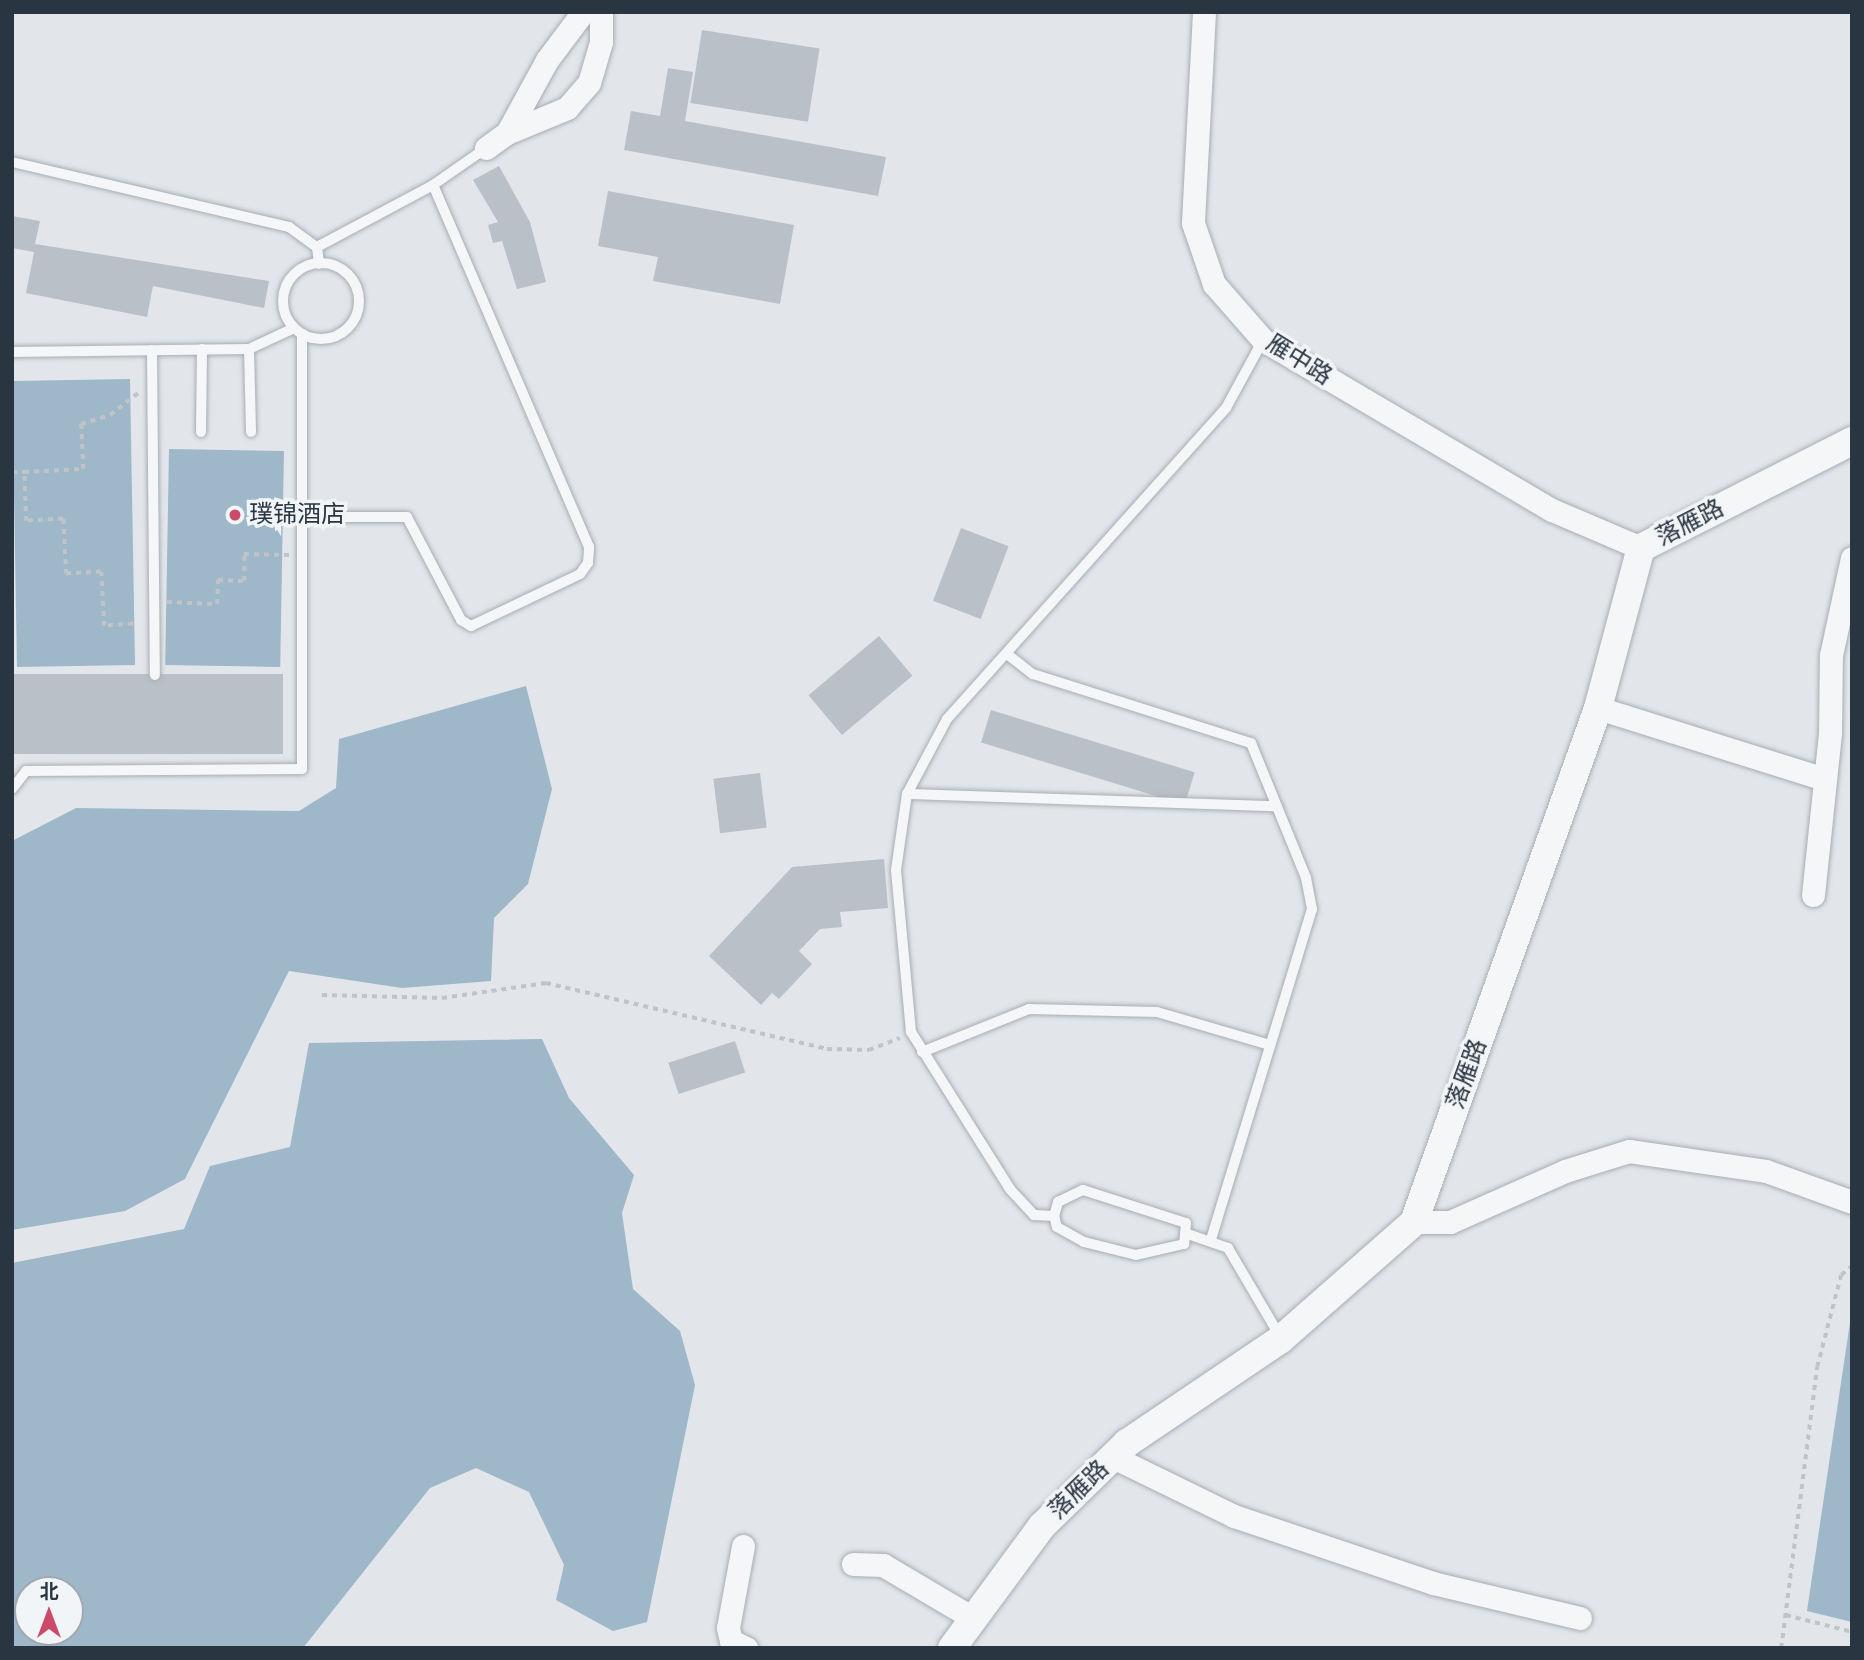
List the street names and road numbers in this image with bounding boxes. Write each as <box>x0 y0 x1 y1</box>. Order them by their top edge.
street label: 雁中路 <box>1261 329 1337 391</box>
street label: 落雁路 <box>1651 494 1729 552</box>
street label: 落雁路 <box>1441 1035 1493 1113</box>
street label: 落雁路 <box>1043 1455 1115 1525</box>

